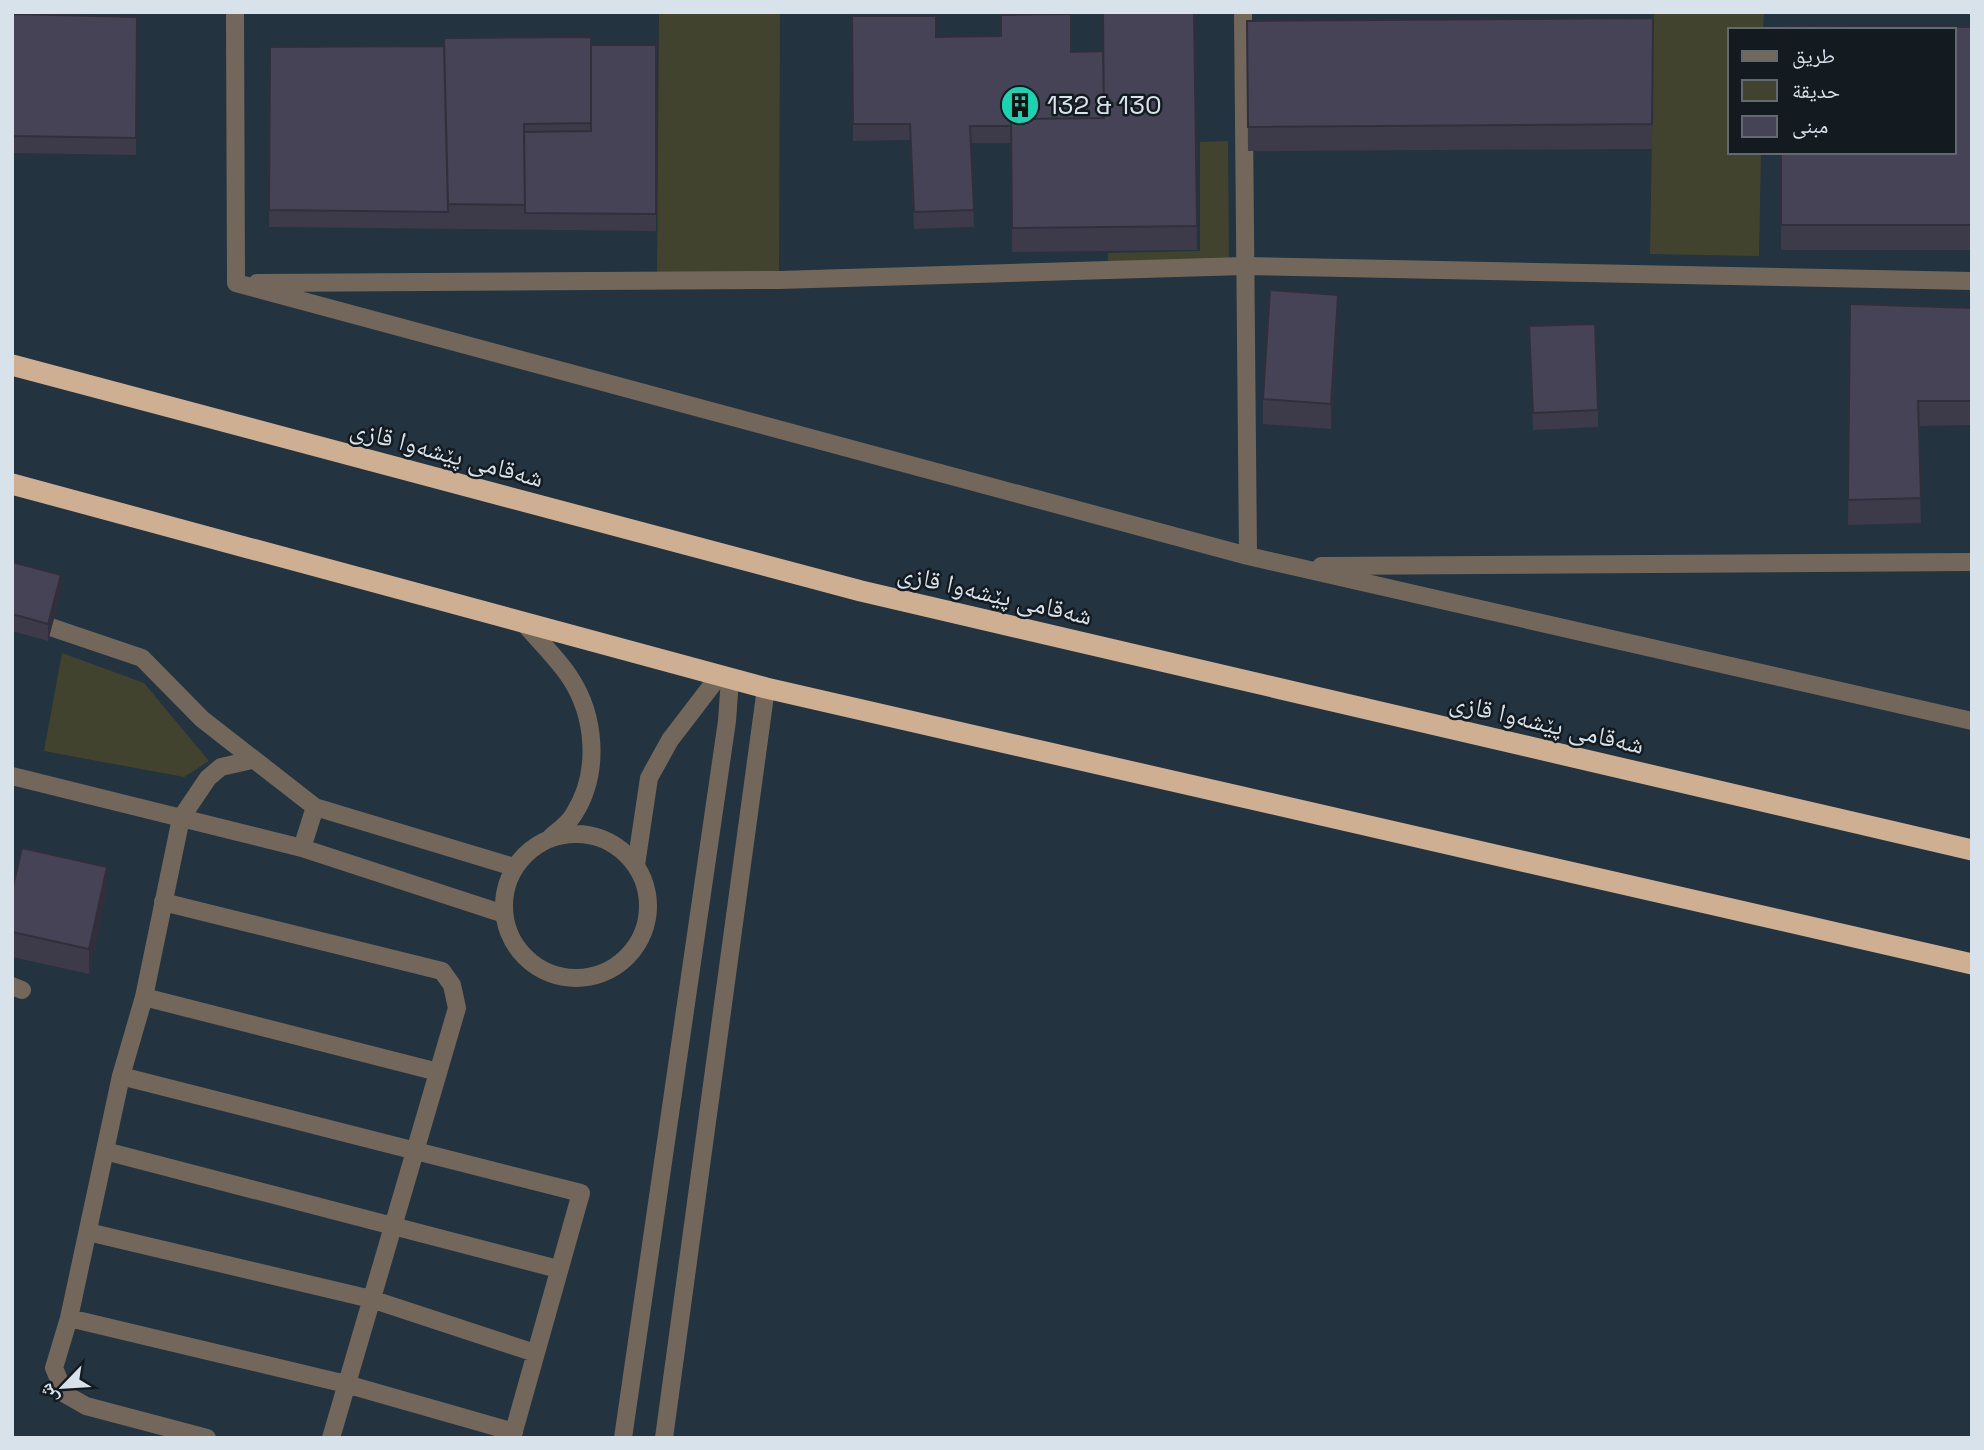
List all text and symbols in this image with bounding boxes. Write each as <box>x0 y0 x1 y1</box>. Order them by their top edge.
legend <box>1728 28 1956 154</box>
text: طريق <box>1792 42 1835 69</box>
text: حديقة <box>1792 77 1840 104</box>
building icon: 132 & 130 <box>999 84 1041 126</box>
place label: 132 & 130 <box>1047 88 1162 122</box>
text: مبنى <box>1792 112 1828 139</box>
street label: شەقامی پێشەوا قازی <box>347 411 547 495</box>
street label: شەقامی پێشەوا قازی <box>894 555 1096 633</box>
street label: شەقامی پێشەوا قازی <box>1446 684 1648 762</box>
north arrow <box>28 1352 98 1422</box>
text: ش <box>32 1380 64 1408</box>

